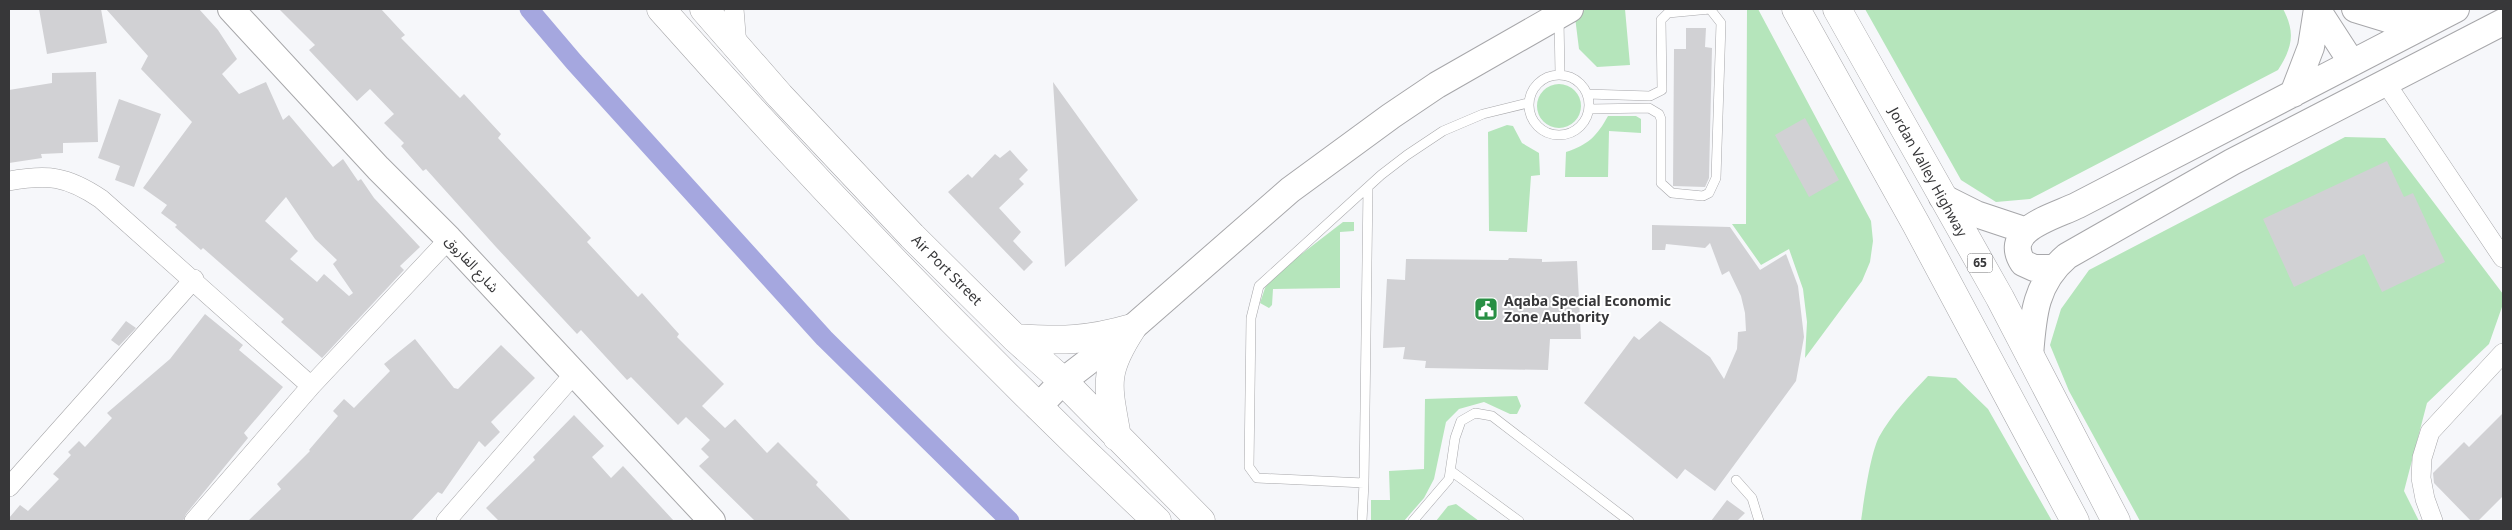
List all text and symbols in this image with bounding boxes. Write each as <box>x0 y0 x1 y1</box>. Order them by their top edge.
street label: Jordan Valley Highway <box>1884 102 1972 241</box>
street label: Air Port Street <box>908 230 987 309</box>
street label: شارع الفاروق <box>440 231 504 298</box>
road number: 65 <box>1968 254 1992 272</box>
place label: Aqaba Special Economic Zone Authority <box>1504 291 1671 326</box>
public building icon: Aqaba Special Economic Zone Authority <box>1473 296 1499 322</box>

